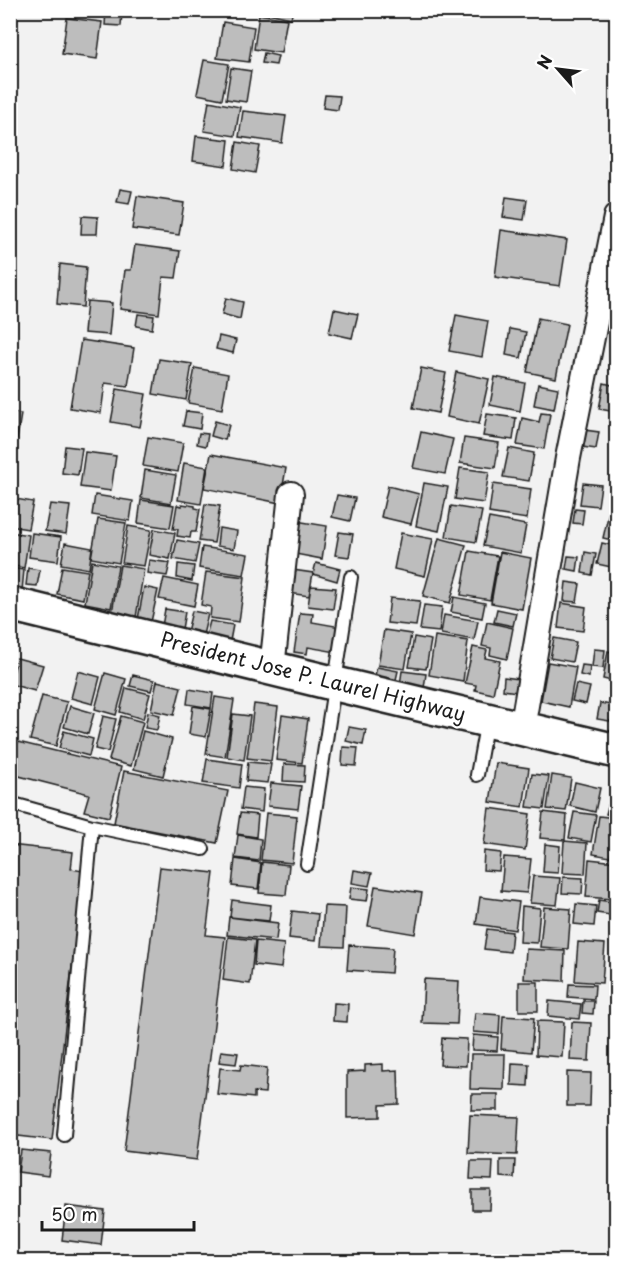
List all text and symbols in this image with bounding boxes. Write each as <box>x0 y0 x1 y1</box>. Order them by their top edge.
north arrow <box>528 39 588 99</box>
text: N <box>530 50 557 73</box>
street label: President Jose P. Laurel Highway <box>158 624 469 729</box>
scale bar <box>42 1194 194 1232</box>
text: 50 m <box>51 1200 98 1227</box>

